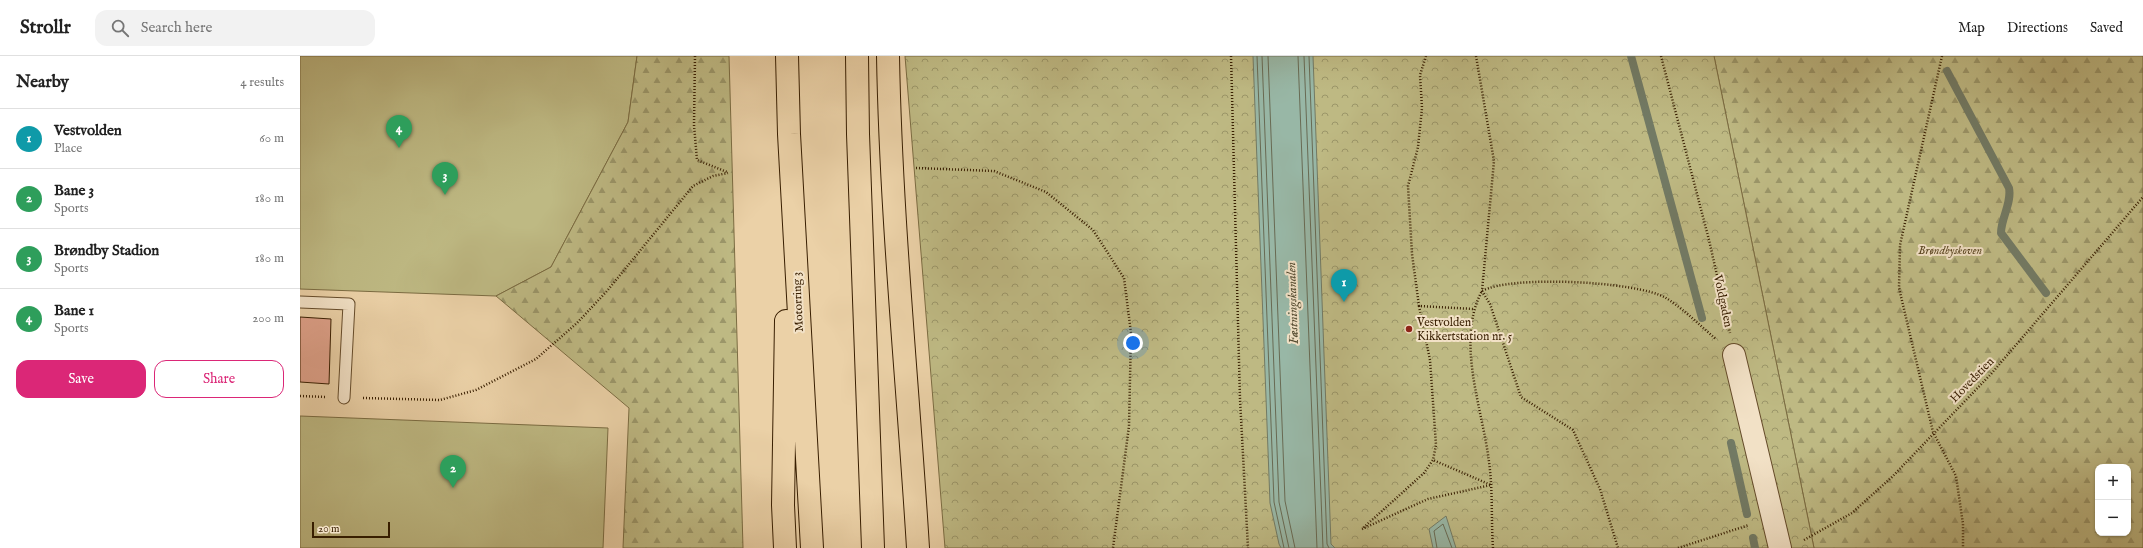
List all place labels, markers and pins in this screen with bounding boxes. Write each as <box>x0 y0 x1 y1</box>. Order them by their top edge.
pin: 4 <box>386 115 412 148</box>
pin: 3 <box>432 162 458 195</box>
pin: 1 <box>1331 269 1357 302</box>
place label: Vestvolden Kikkertstation nr. 5 <box>1416 315 1513 344</box>
marker: Vestvolden Kikkertstation nr. 5 <box>1404 324 1414 334</box>
pin: 2 <box>440 455 466 488</box>

